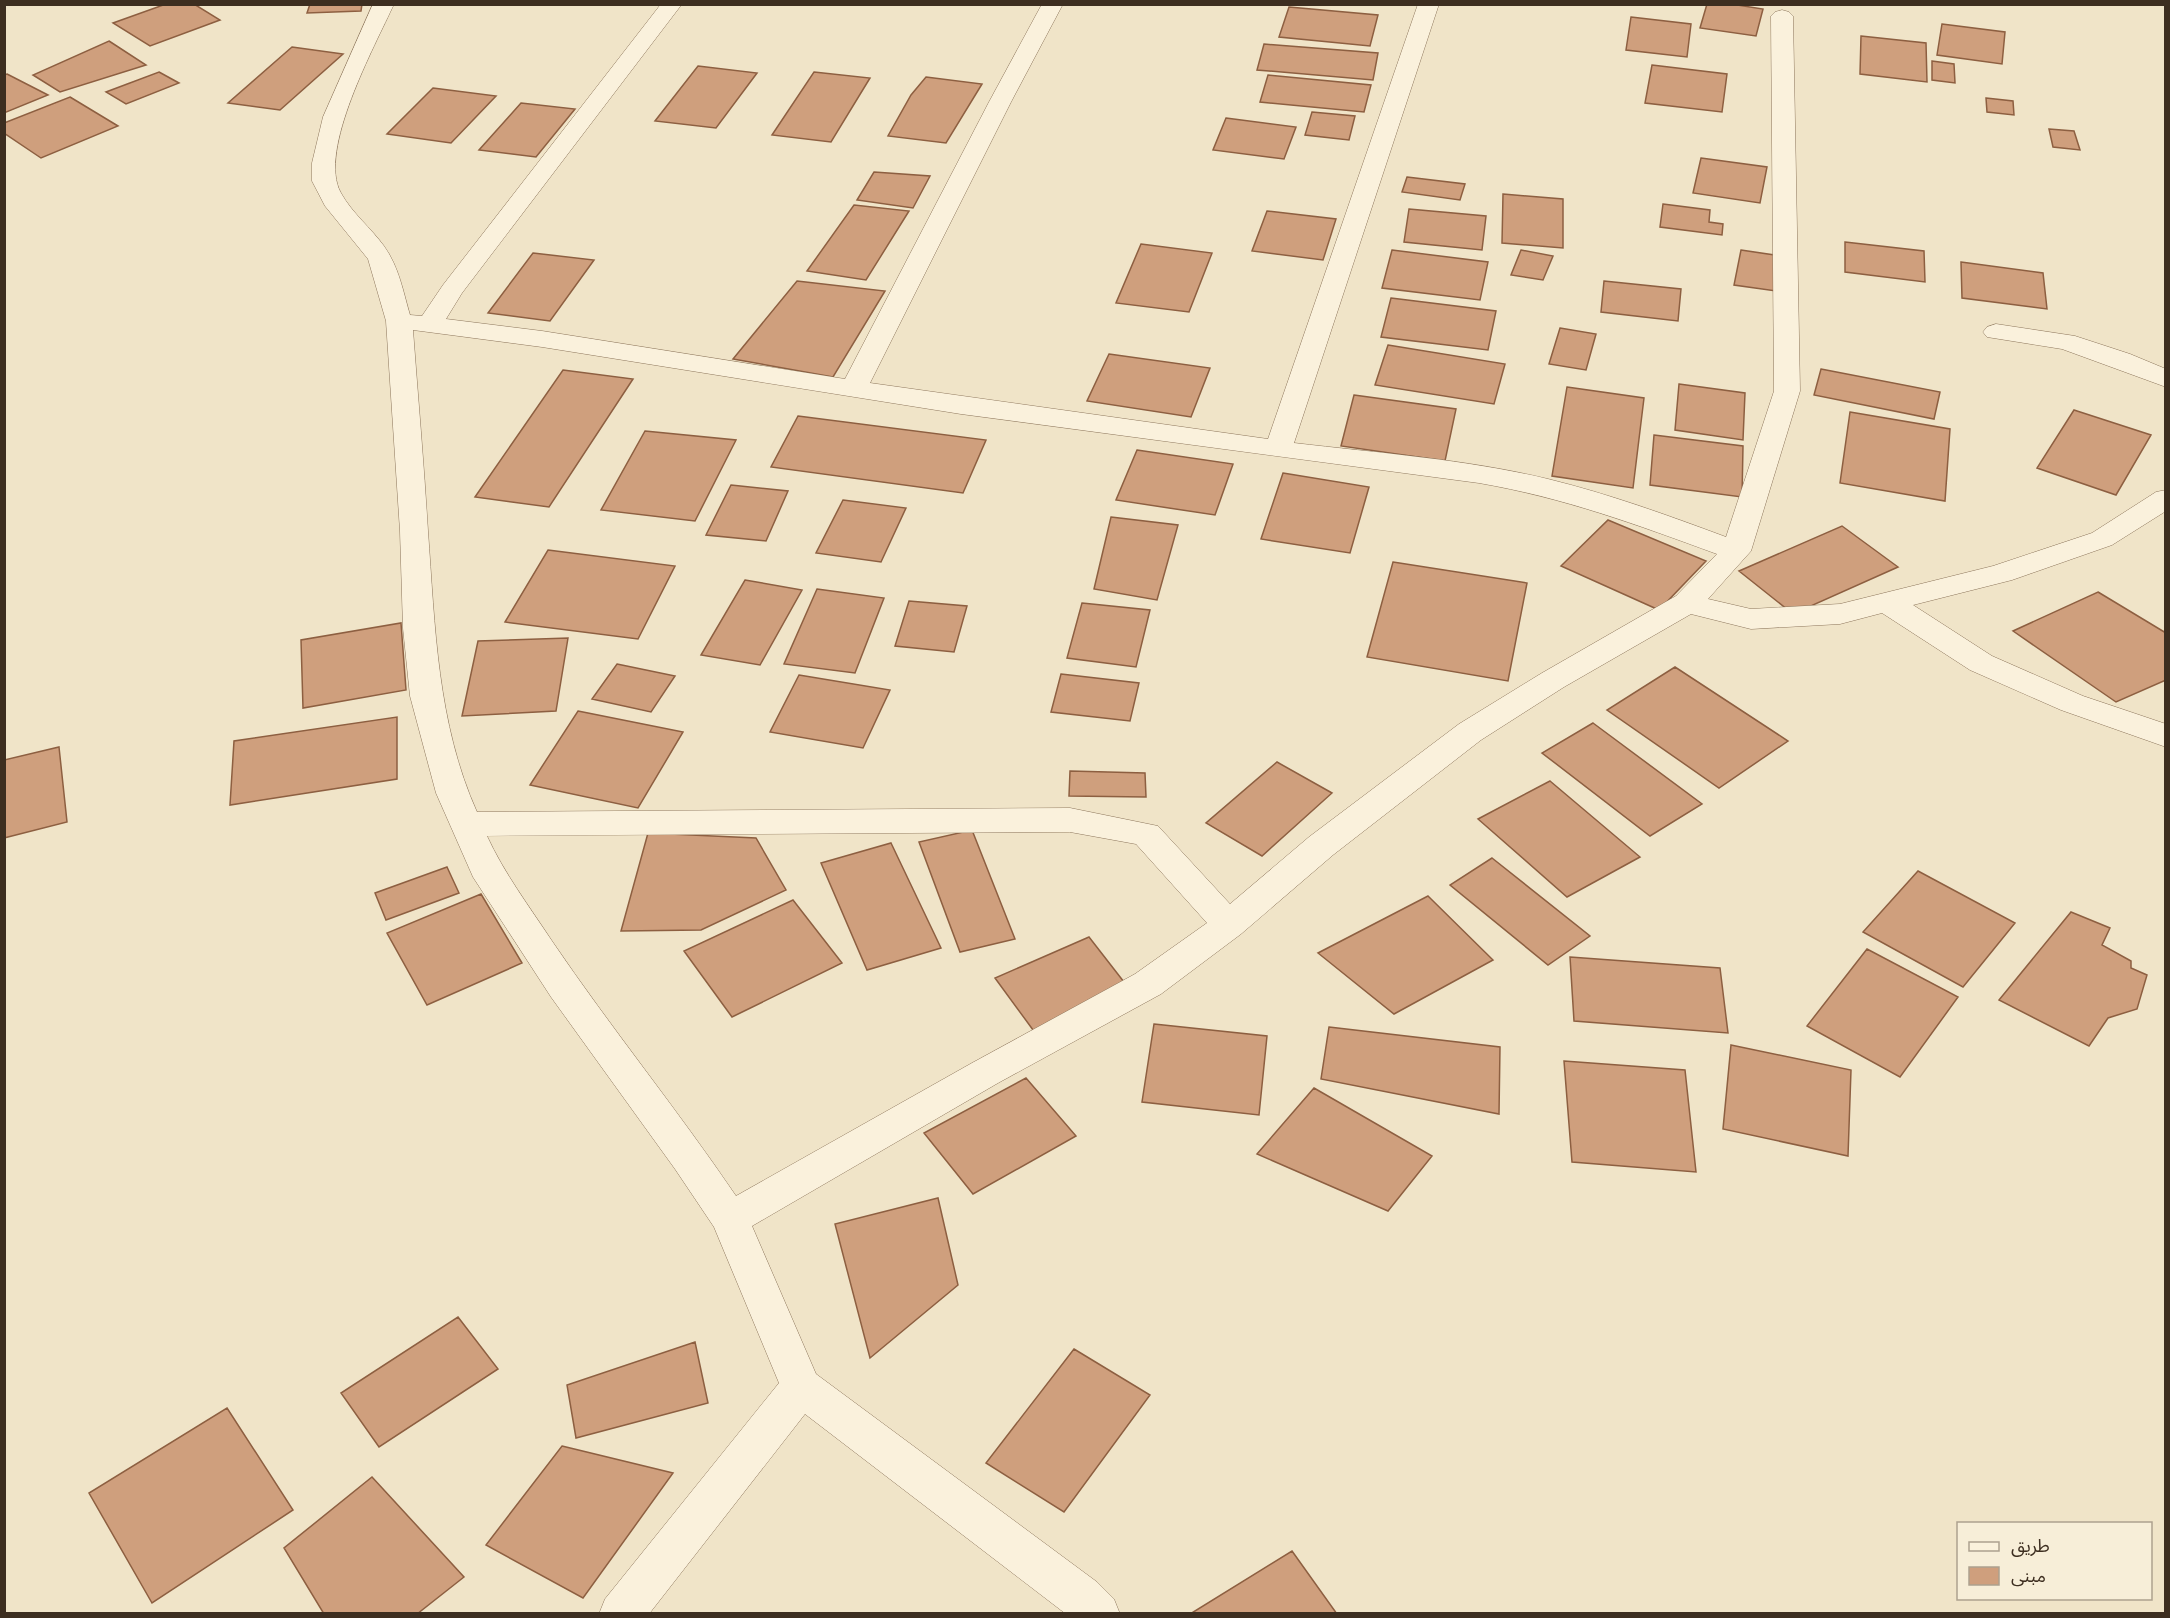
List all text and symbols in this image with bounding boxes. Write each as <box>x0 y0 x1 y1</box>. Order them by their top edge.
legend <box>1957 1522 2152 1600</box>
text: طريق <box>2011 1531 2050 1558</box>
text: مبنى <box>2011 1561 2046 1588</box>

